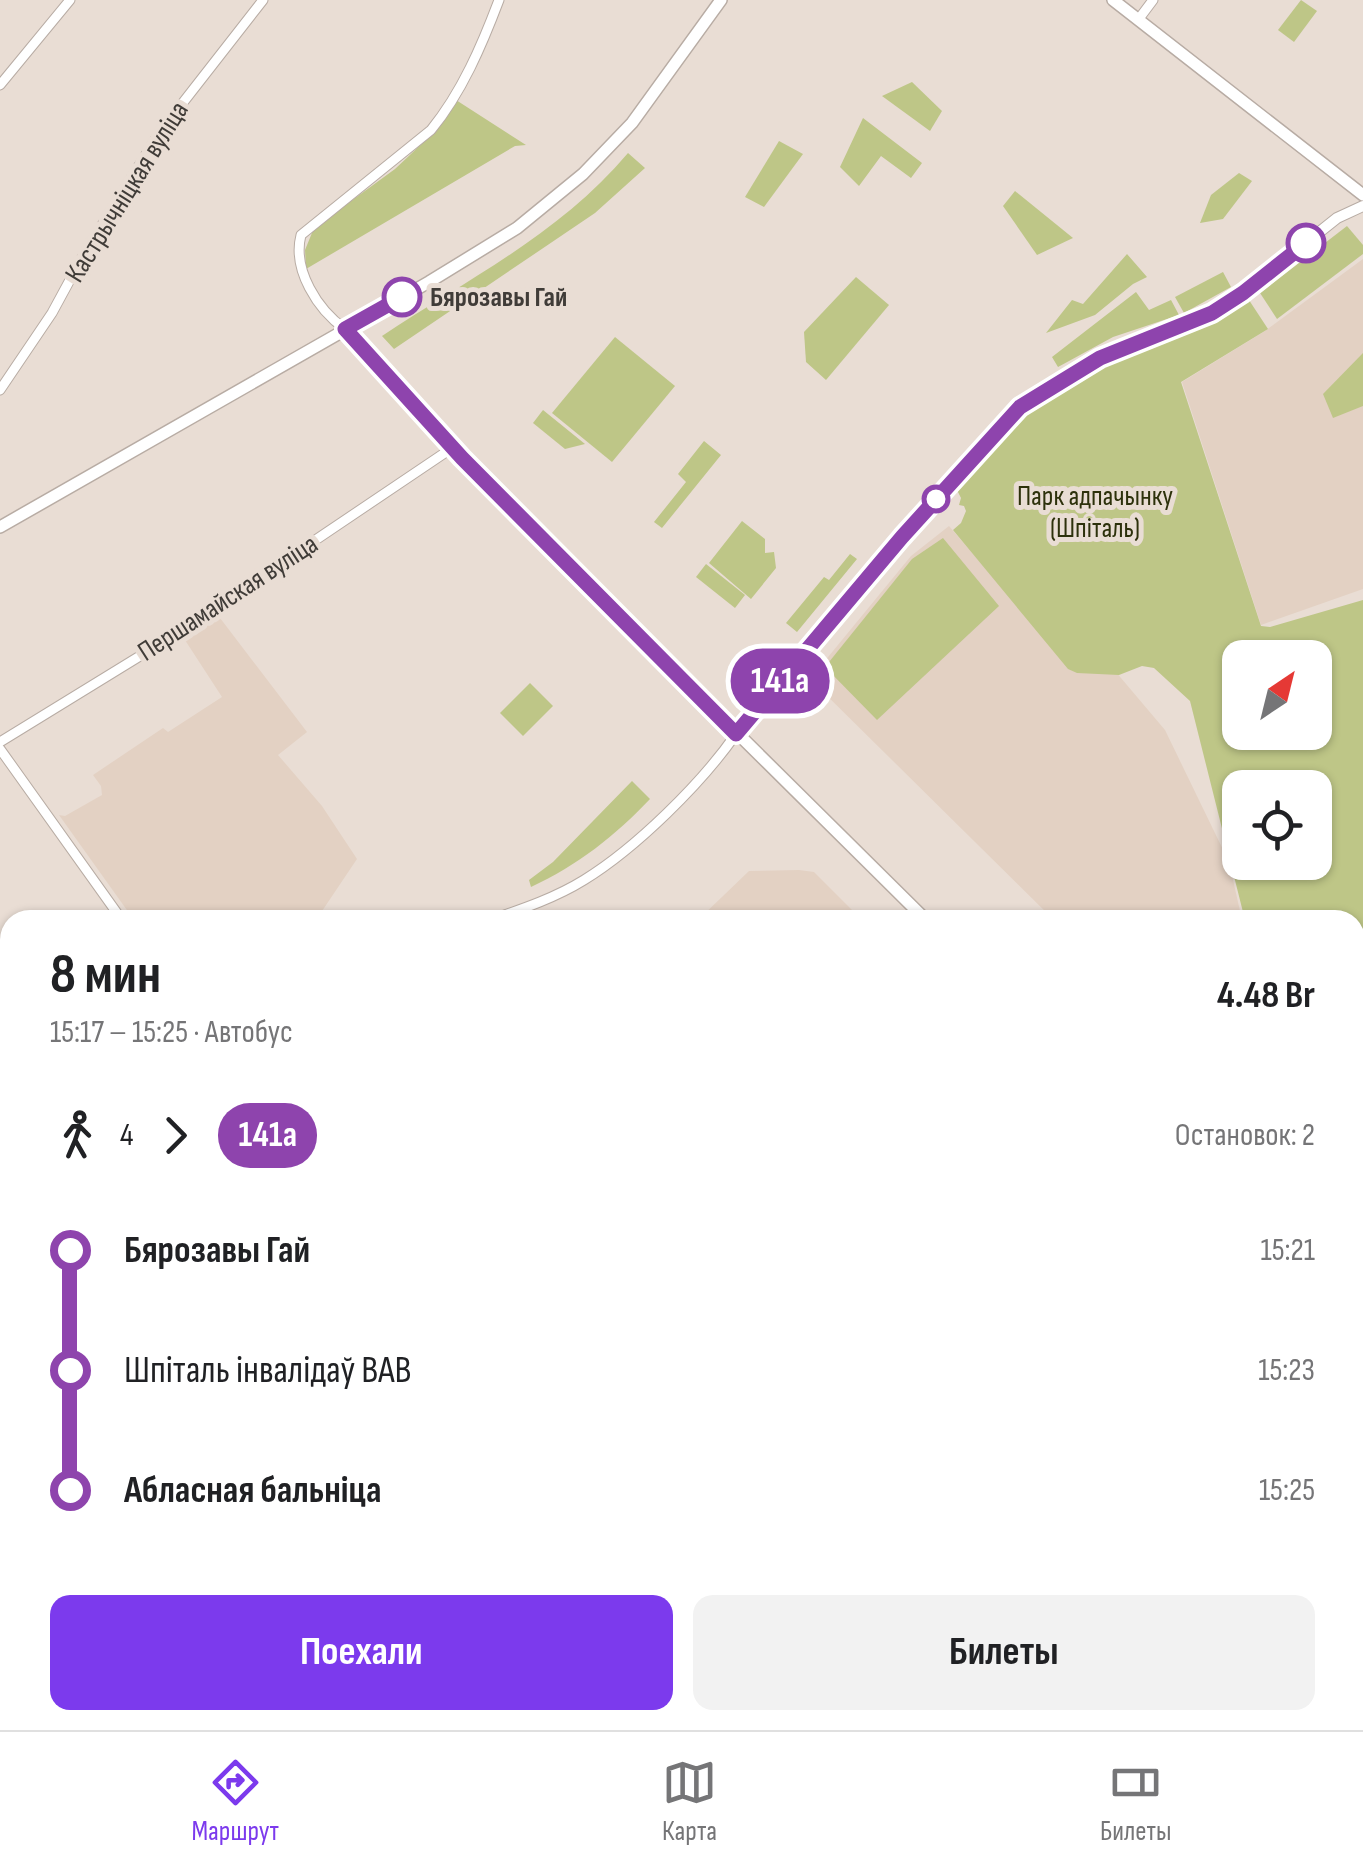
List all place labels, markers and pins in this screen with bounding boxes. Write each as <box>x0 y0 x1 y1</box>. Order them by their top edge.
unlabelled marker <box>1287 224 1325 262</box>
marker: Бярозавы Гай <box>383 278 421 316</box>
place label: Бярозавы Гай <box>430 281 567 314</box>
unlabelled marker <box>923 486 949 512</box>

